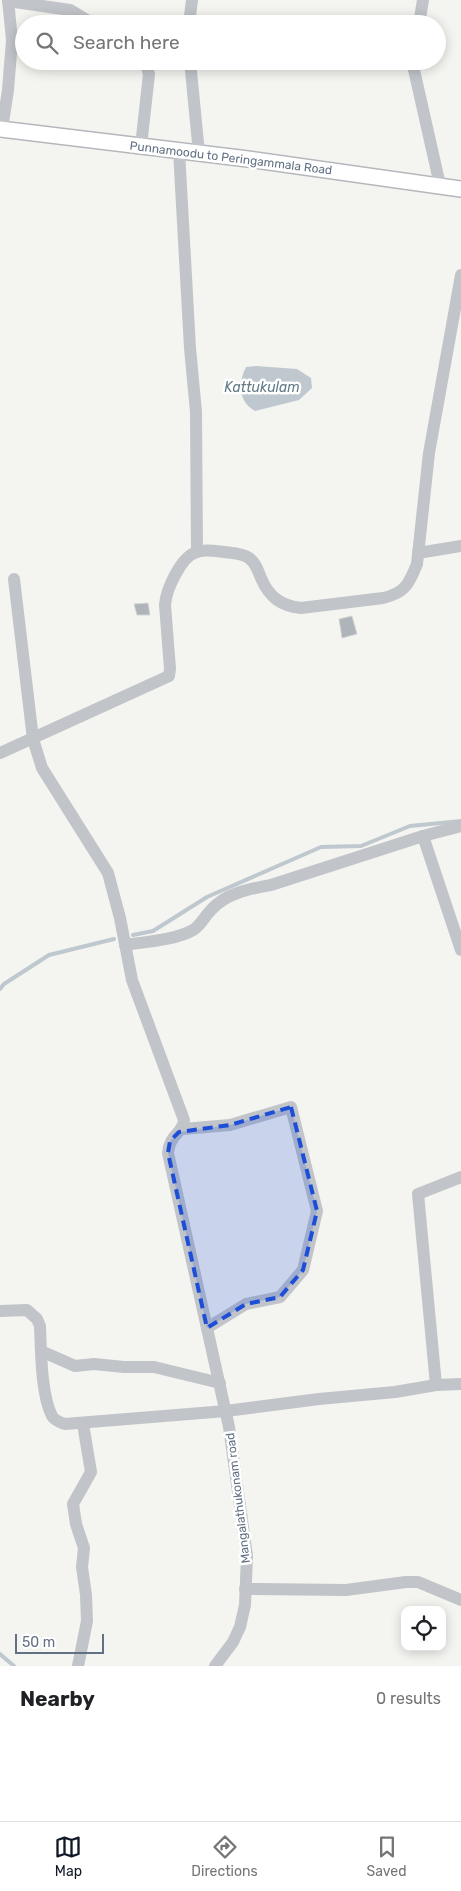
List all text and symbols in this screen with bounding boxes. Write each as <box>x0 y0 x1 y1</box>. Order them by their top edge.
search box <box>15 15 446 70</box>
icon: search <box>33 29 61 57</box>
text: Search here <box>73 31 180 54</box>
street label: Punnamoodu to Peringammala Road <box>129 139 333 177</box>
water label: Kattukulam <box>224 379 300 396</box>
street label: Mangalathukonam road <box>223 1432 253 1564</box>
map controls <box>401 1606 446 1651</box>
button: locate <box>401 1606 446 1651</box>
scale bar <box>15 1631 104 1654</box>
text: 50 m <box>22 1634 55 1651</box>
text: Nearby <box>20 1686 95 1711</box>
text: 0 results <box>376 1689 441 1708</box>
tab: Map <box>54 1833 82 1880</box>
tab: Directions <box>191 1833 258 1880</box>
tab: Saved <box>367 1833 407 1880</box>

